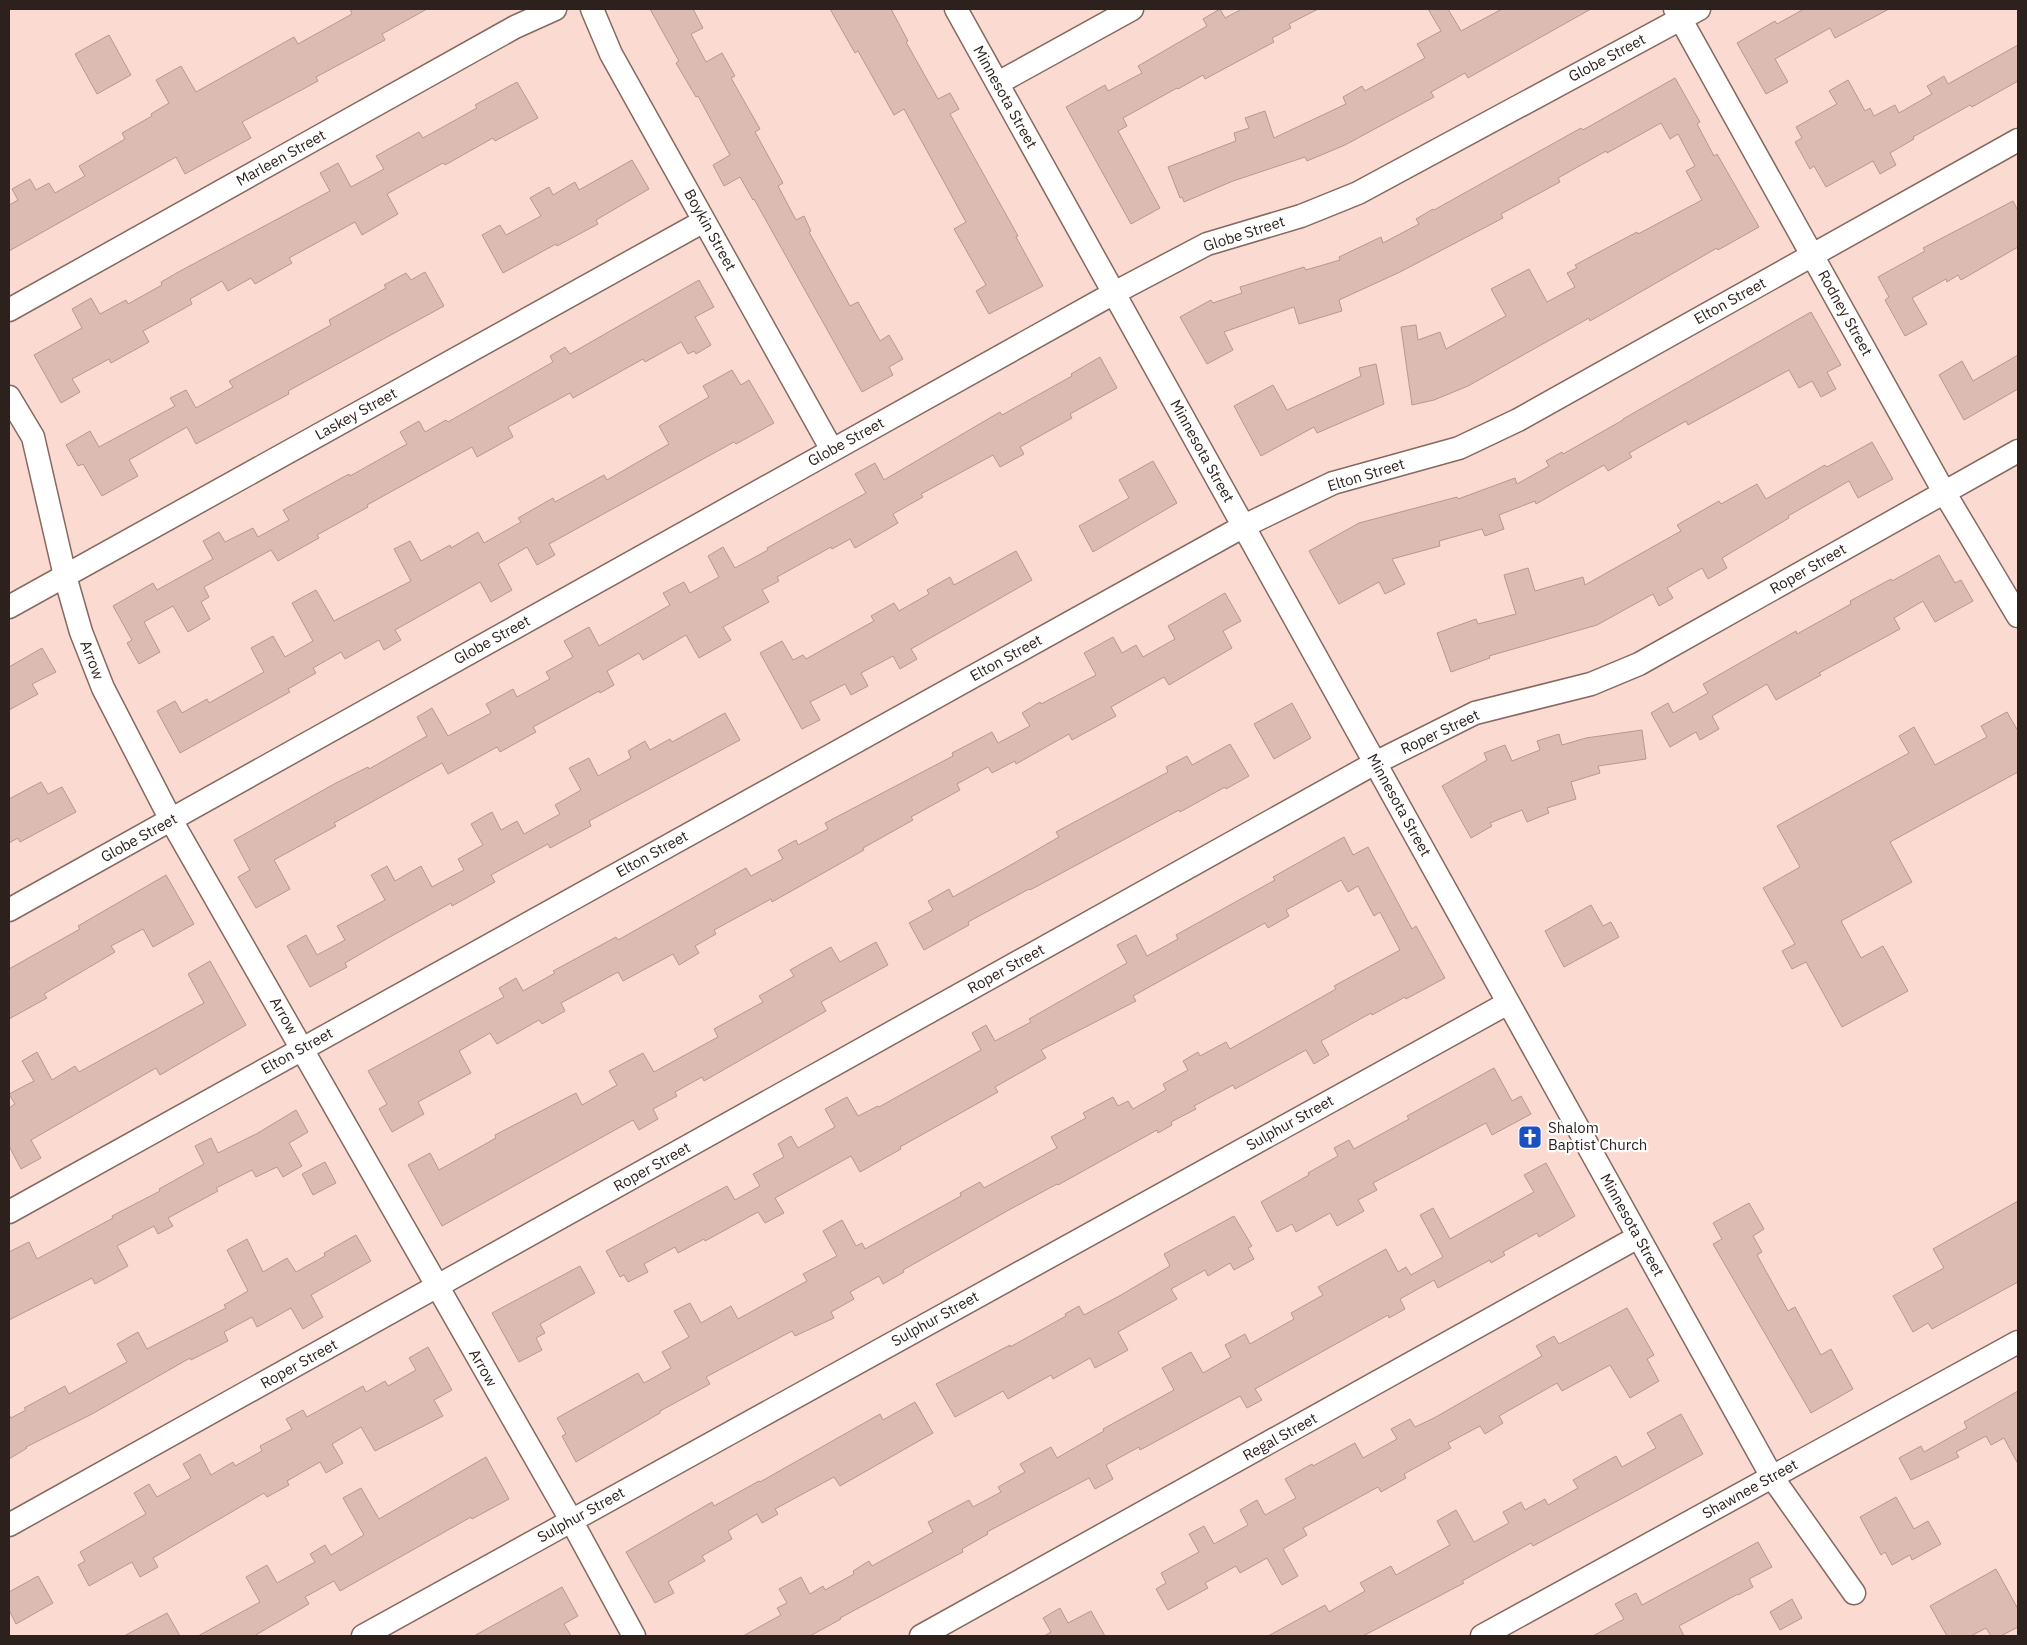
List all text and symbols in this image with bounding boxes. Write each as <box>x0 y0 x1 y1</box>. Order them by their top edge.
street label: Globe Street <box>1565 29 1649 86</box>
street label: Minnesota Street <box>969 42 1042 152</box>
street label: Marleen Street <box>233 125 329 190</box>
street label: Boykin Street <box>680 186 741 274</box>
street label: Globe Street <box>1201 211 1287 256</box>
street label: Rodney Street <box>1814 266 1877 359</box>
street label: Elton Street <box>1690 273 1769 328</box>
street label: Laskey Street <box>311 383 400 444</box>
street label: Minnesota Street <box>1166 396 1239 506</box>
street label: Globe Street <box>804 413 887 470</box>
street label: Elton Street <box>1325 454 1407 495</box>
street label: Roper Street <box>1766 539 1849 598</box>
street label: Globe Street <box>450 611 533 668</box>
street label: Elton Street <box>966 630 1045 685</box>
street label: Arrow <box>76 638 109 683</box>
street label: Roper Street <box>1397 705 1482 758</box>
street label: Minnesota Street <box>1363 750 1436 860</box>
street label: Globe Street <box>97 809 180 866</box>
street label: Elton Street <box>612 826 691 881</box>
street label: Roper Street <box>964 940 1047 997</box>
street label: Arrow <box>266 994 303 1038</box>
street label: Elton Street <box>257 1023 336 1078</box>
street label: Sulphur Street <box>1243 1091 1337 1154</box>
place label: Shalom Baptist Church <box>1548 1118 1647 1154</box>
church icon: Shalom Baptist Church <box>1517 1124 1543 1150</box>
street label: Roper Street <box>610 1138 693 1195</box>
street label: Minnesota Street <box>1596 1170 1669 1280</box>
street label: Sulphur Street <box>888 1287 982 1350</box>
street label: Roper Street <box>257 1335 340 1392</box>
street label: Arrow <box>465 1346 502 1390</box>
street label: Regal Street <box>1239 1408 1320 1465</box>
street label: Shawnee Street <box>1699 1454 1801 1523</box>
street label: Sulphur Street <box>534 1483 628 1546</box>

